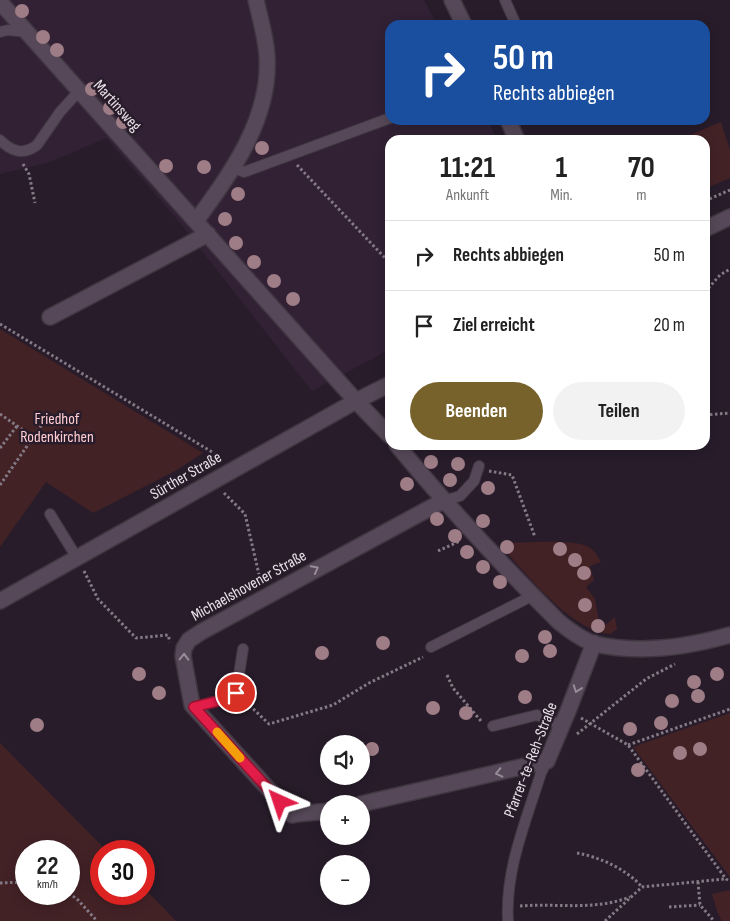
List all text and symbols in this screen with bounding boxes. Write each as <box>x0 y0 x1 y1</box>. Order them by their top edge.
text: 50 m <box>493 37 554 80</box>
icon: right <box>410 40 475 105</box>
street label: Martinsweg <box>89 76 145 136</box>
text: Rechts abbiegen <box>493 80 615 107</box>
text: 11:21 <box>440 150 495 186</box>
text: 1 <box>556 150 567 186</box>
text: 70 <box>628 150 655 186</box>
text: Ankunft <box>446 186 489 205</box>
text: Min. <box>550 186 573 205</box>
text: m <box>636 186 646 205</box>
icon: right <box>410 242 438 270</box>
text: Rechts abbiegen <box>453 244 564 267</box>
text: 50 m <box>654 244 685 267</box>
icon: arrive <box>410 312 438 340</box>
text: Ziel erreicht <box>453 314 535 337</box>
text: 20 m <box>653 314 685 337</box>
button: Beenden <box>410 382 543 440</box>
button: Teilen <box>553 382 685 440</box>
park label: Friedhof Rodenkirchen <box>20 410 94 447</box>
street label: Sürther Straße <box>147 448 225 504</box>
street label: Michaelshovener Straße <box>188 546 310 626</box>
one-way arrow <box>310 565 319 575</box>
one-way arrow <box>179 652 189 660</box>
pin <box>215 672 257 714</box>
icon: arrive <box>222 679 250 707</box>
one-way arrow <box>573 684 583 693</box>
street label: Pfarrer-te-Reh-Straße <box>500 700 562 820</box>
map controls <box>320 735 370 905</box>
button: sound <box>320 735 370 785</box>
one-way arrow <box>495 767 504 778</box>
position arrow <box>253 775 305 827</box>
button: + <box>320 795 370 845</box>
speed limit sign: 30 <box>90 840 155 905</box>
text: 22 <box>37 851 58 882</box>
button: − <box>320 855 370 905</box>
text: km/h <box>37 877 58 892</box>

